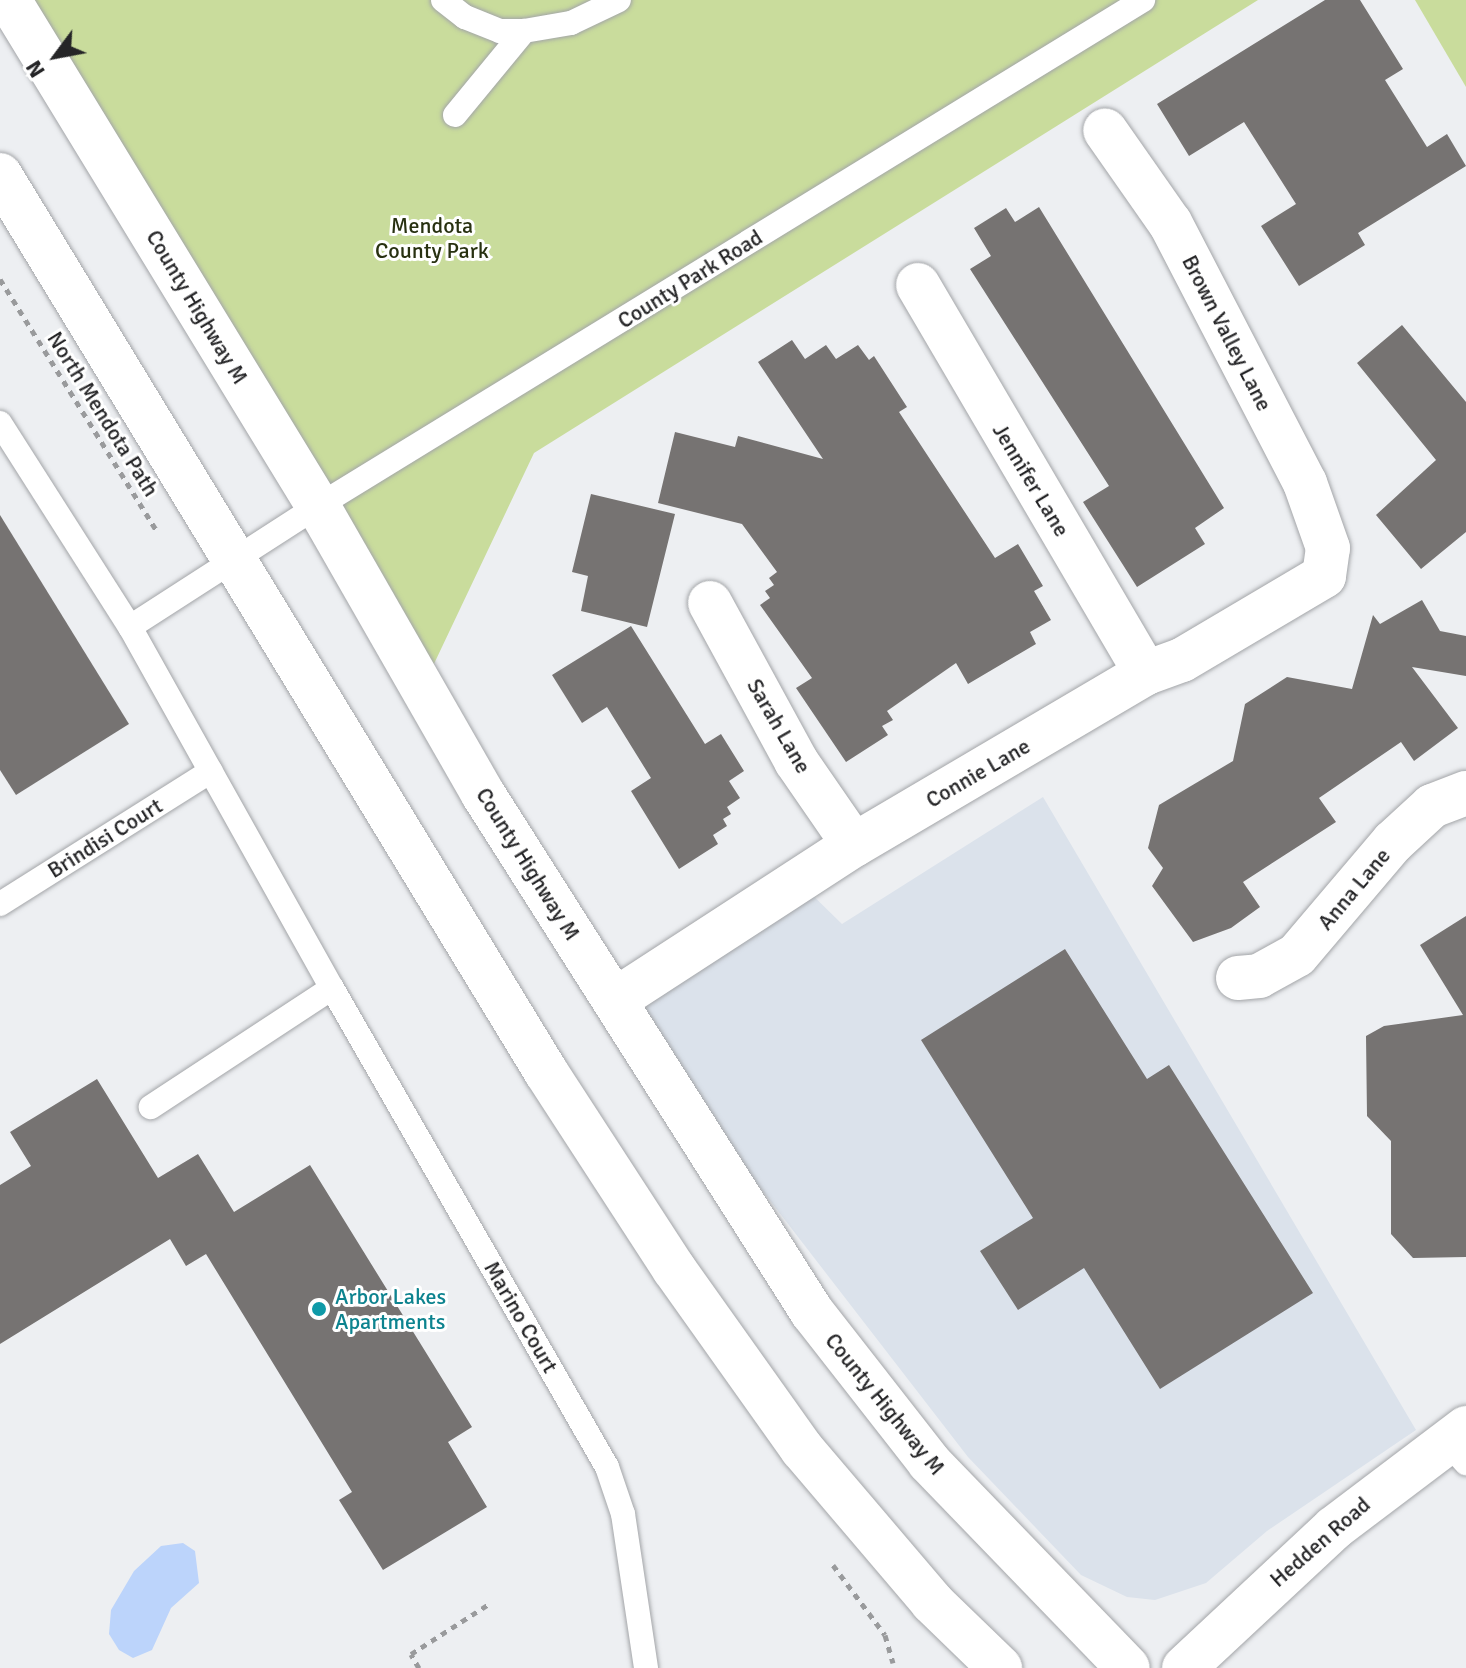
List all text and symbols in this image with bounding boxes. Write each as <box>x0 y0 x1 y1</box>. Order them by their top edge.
north arrow <box>16 16 96 96</box>
text: N <box>20 55 51 83</box>
park label: Mendota County Park <box>375 212 489 264</box>
street label: County Park Road <box>613 224 767 334</box>
street label: County Highway M <box>141 225 253 389</box>
street label: Brown Valley Lane <box>1176 251 1278 415</box>
street label: North Mendota Path <box>42 327 164 501</box>
street label: Jennifer Lane <box>987 419 1075 541</box>
street label: Sarah Lane <box>741 674 817 778</box>
street label: Connie Lane <box>921 733 1035 813</box>
street label: County Highway M <box>470 783 586 945</box>
street label: Brindisi Court <box>43 792 167 884</box>
street label: Anna Lane <box>1312 843 1396 935</box>
street label: Marino Court <box>478 1256 564 1378</box>
place label: Arbor Lakes Apartments <box>335 1283 446 1334</box>
marker: Arbor Lakes Apartments <box>310 1300 328 1318</box>
street label: County Highway M <box>820 1328 950 1480</box>
street label: Hedden Road <box>1265 1491 1375 1593</box>

